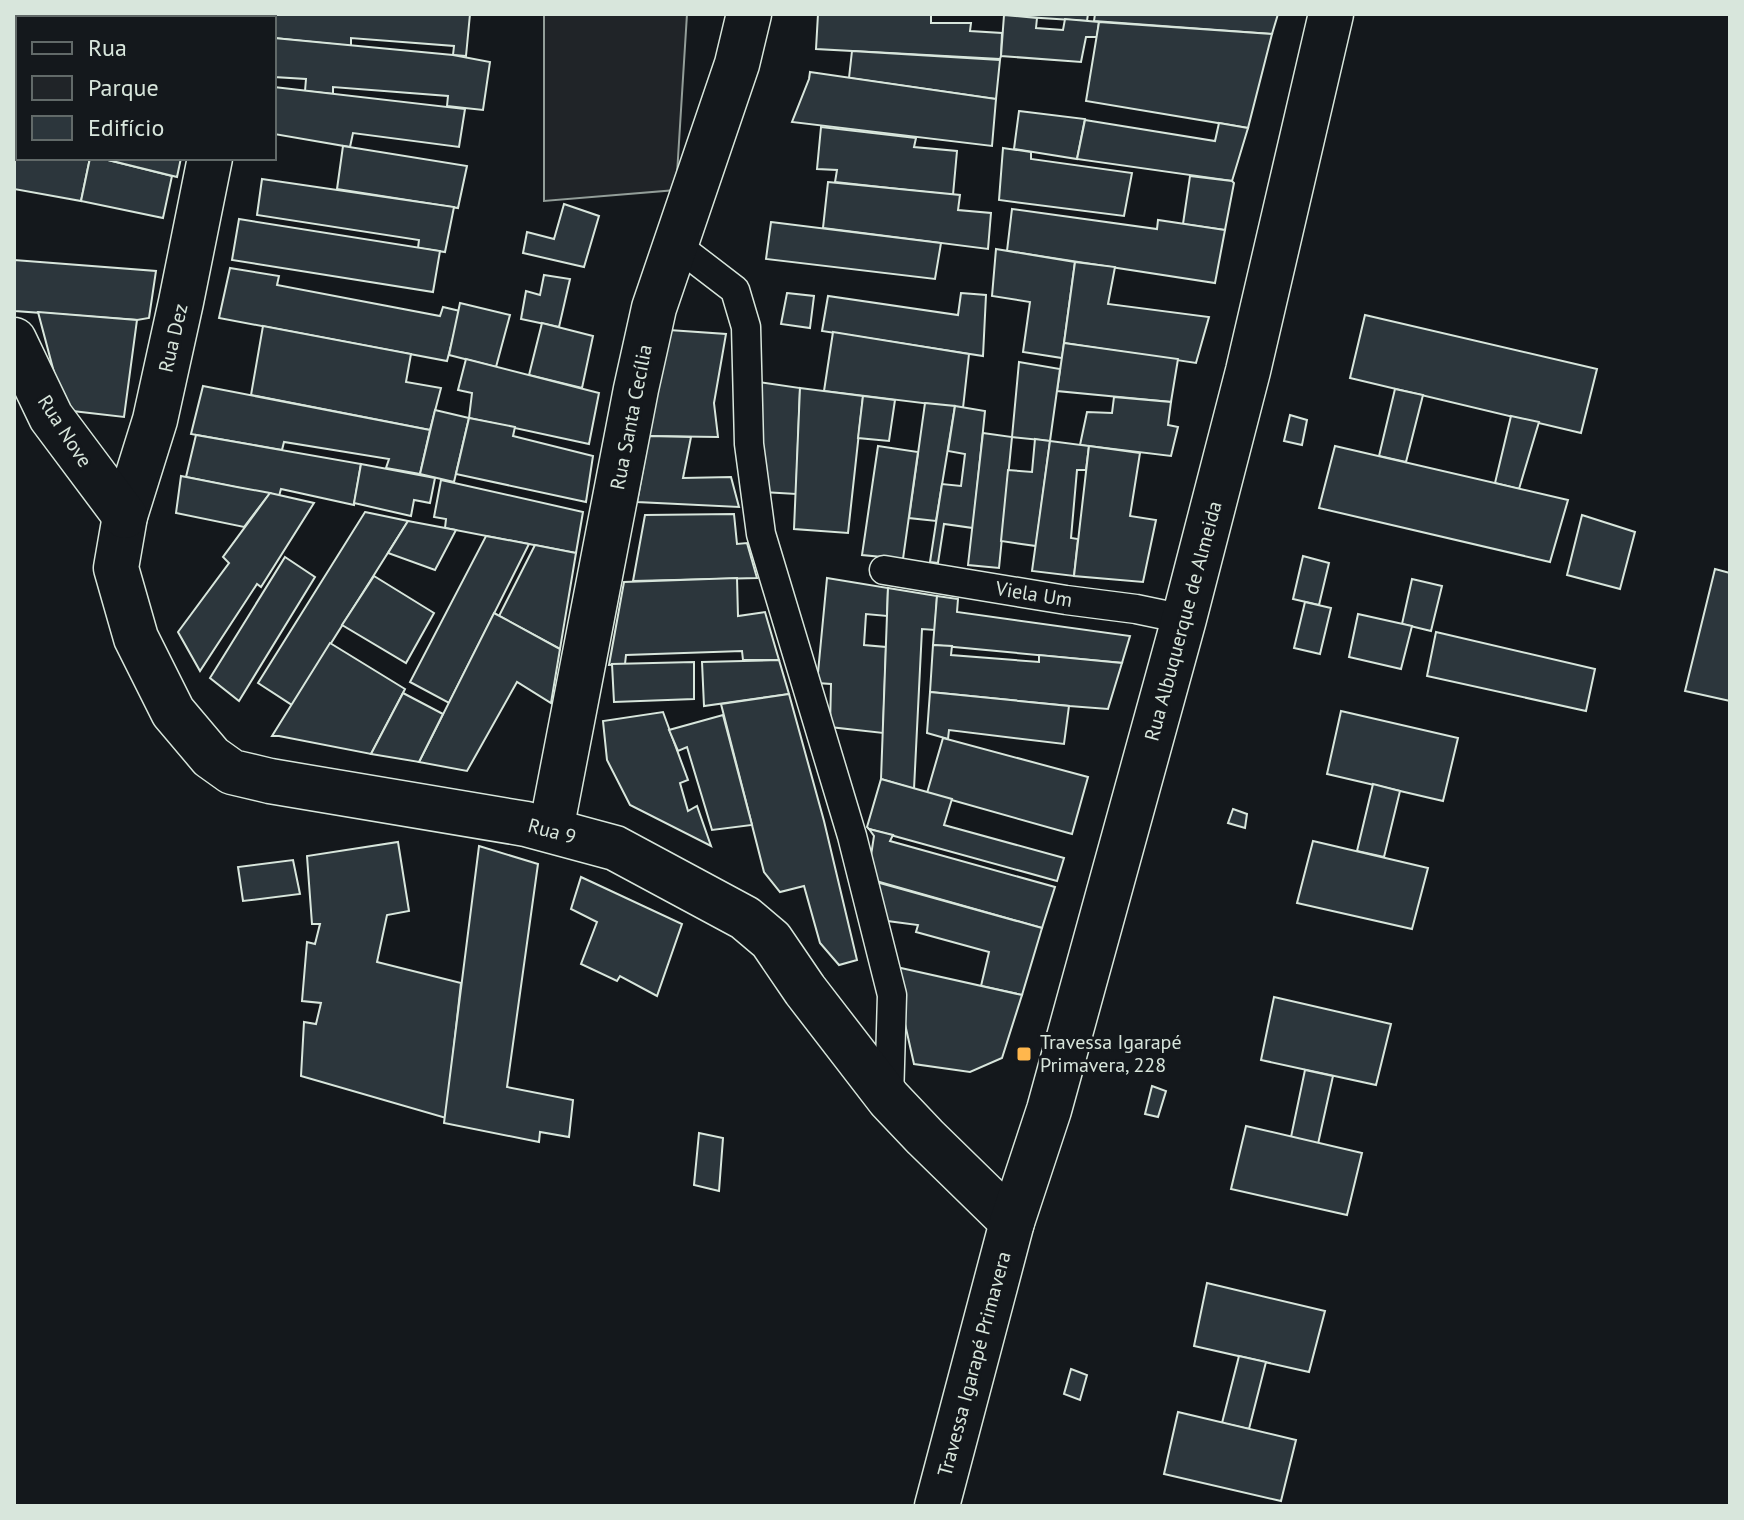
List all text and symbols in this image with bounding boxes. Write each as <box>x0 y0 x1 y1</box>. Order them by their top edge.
legend <box>16 16 276 160</box>
text: Rua <box>88 32 127 63</box>
text: Parque <box>88 72 159 103</box>
text: Edifício <box>88 112 164 143</box>
street label: Rua Dez <box>152 301 194 375</box>
street label: Rua Santa Cecília <box>604 342 658 492</box>
street label: Rua Nove <box>32 390 98 472</box>
street label: Rua Albuquerque de Almeida <box>1138 498 1228 744</box>
street label: Viela Um <box>993 575 1074 613</box>
street label: Rua 9 <box>525 812 579 850</box>
place label: Travessa Igarapé Primavera, 228 <box>1040 1029 1182 1078</box>
marker: Travessa Igarapé Primavera, 228 <box>1015 1045 1033 1063</box>
street label: Travessa Igarapé Primavera <box>931 1249 1017 1479</box>

